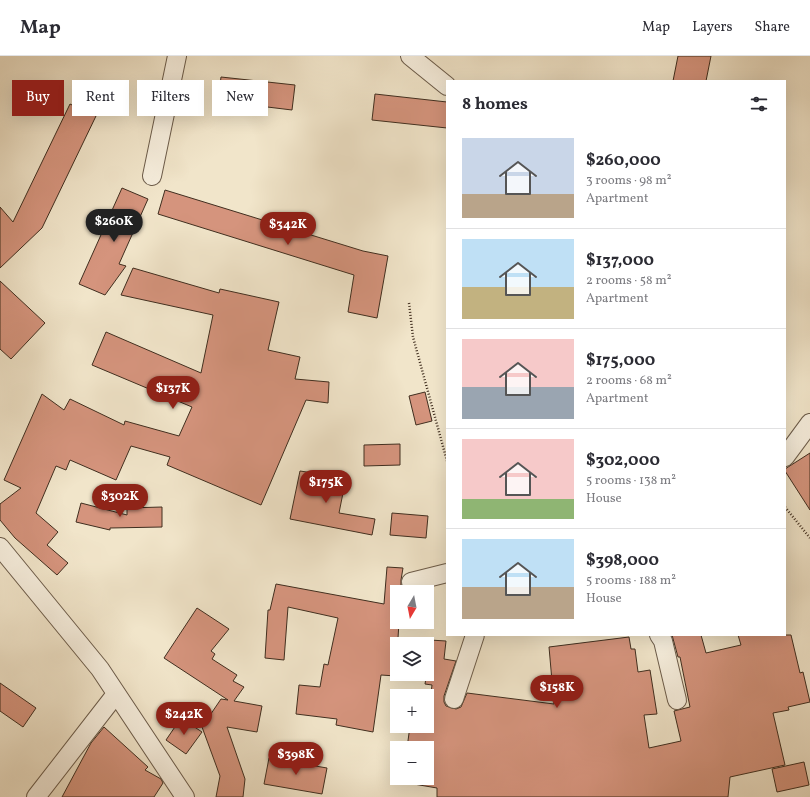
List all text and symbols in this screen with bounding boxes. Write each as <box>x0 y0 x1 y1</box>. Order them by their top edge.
text: Map <box>20 15 61 41</box>
text: Map <box>642 18 670 37</box>
text: Layers <box>692 18 732 37</box>
text: Share <box>754 18 790 37</box>
chip: Buy <box>12 80 64 116</box>
chip: Rent <box>72 80 129 116</box>
chip: Filters <box>137 80 204 116</box>
chip: New <box>212 80 268 116</box>
text: 8 homes <box>462 93 528 116</box>
icon: filters <box>748 93 770 115</box>
text: $260,000 <box>586 149 661 172</box>
icon: home <box>494 154 542 202</box>
text: 3 rooms · 98 m² <box>586 172 672 190</box>
text: Apartment <box>586 190 649 208</box>
pin: $260K <box>86 209 142 243</box>
pin: $342K <box>260 212 316 246</box>
text: $260K <box>95 213 133 231</box>
text: $342K <box>269 216 307 234</box>
text: $137,000 <box>586 249 654 272</box>
icon: home <box>494 255 542 303</box>
text: 2 rooms · 58 m² <box>586 272 671 290</box>
text: Apartment <box>586 290 649 308</box>
text: $175,000 <box>586 349 655 372</box>
icon: home <box>494 355 542 403</box>
text: 2 rooms · 68 m² <box>586 372 672 390</box>
pin: $137K <box>145 376 201 410</box>
text: $137K <box>156 380 190 398</box>
text: Apartment <box>586 390 649 408</box>
text: $302,000 <box>586 449 660 472</box>
icon: home <box>494 455 542 503</box>
pin: $175K <box>298 470 354 504</box>
text: 5 rooms · 138 m² <box>586 472 676 490</box>
text: $175K <box>309 474 343 492</box>
pin: $302K <box>92 484 148 518</box>
text: $302K <box>101 488 139 506</box>
text: House <box>586 490 622 508</box>
text: $398,000 <box>586 549 659 572</box>
icon: home <box>494 555 542 603</box>
text: 5 rooms · 188 m² <box>586 572 676 590</box>
north arrow <box>390 585 434 629</box>
map controls <box>390 585 434 785</box>
text: House <box>586 590 622 608</box>
button: layers <box>390 637 434 681</box>
pin: $158K <box>529 675 585 709</box>
text: $158K <box>539 679 575 697</box>
button: + <box>390 689 434 733</box>
pin: $242K <box>156 702 212 736</box>
text: $242K <box>165 706 203 724</box>
button: − <box>390 741 434 785</box>
pin: $398K <box>268 742 324 776</box>
text: $398K <box>277 746 315 764</box>

